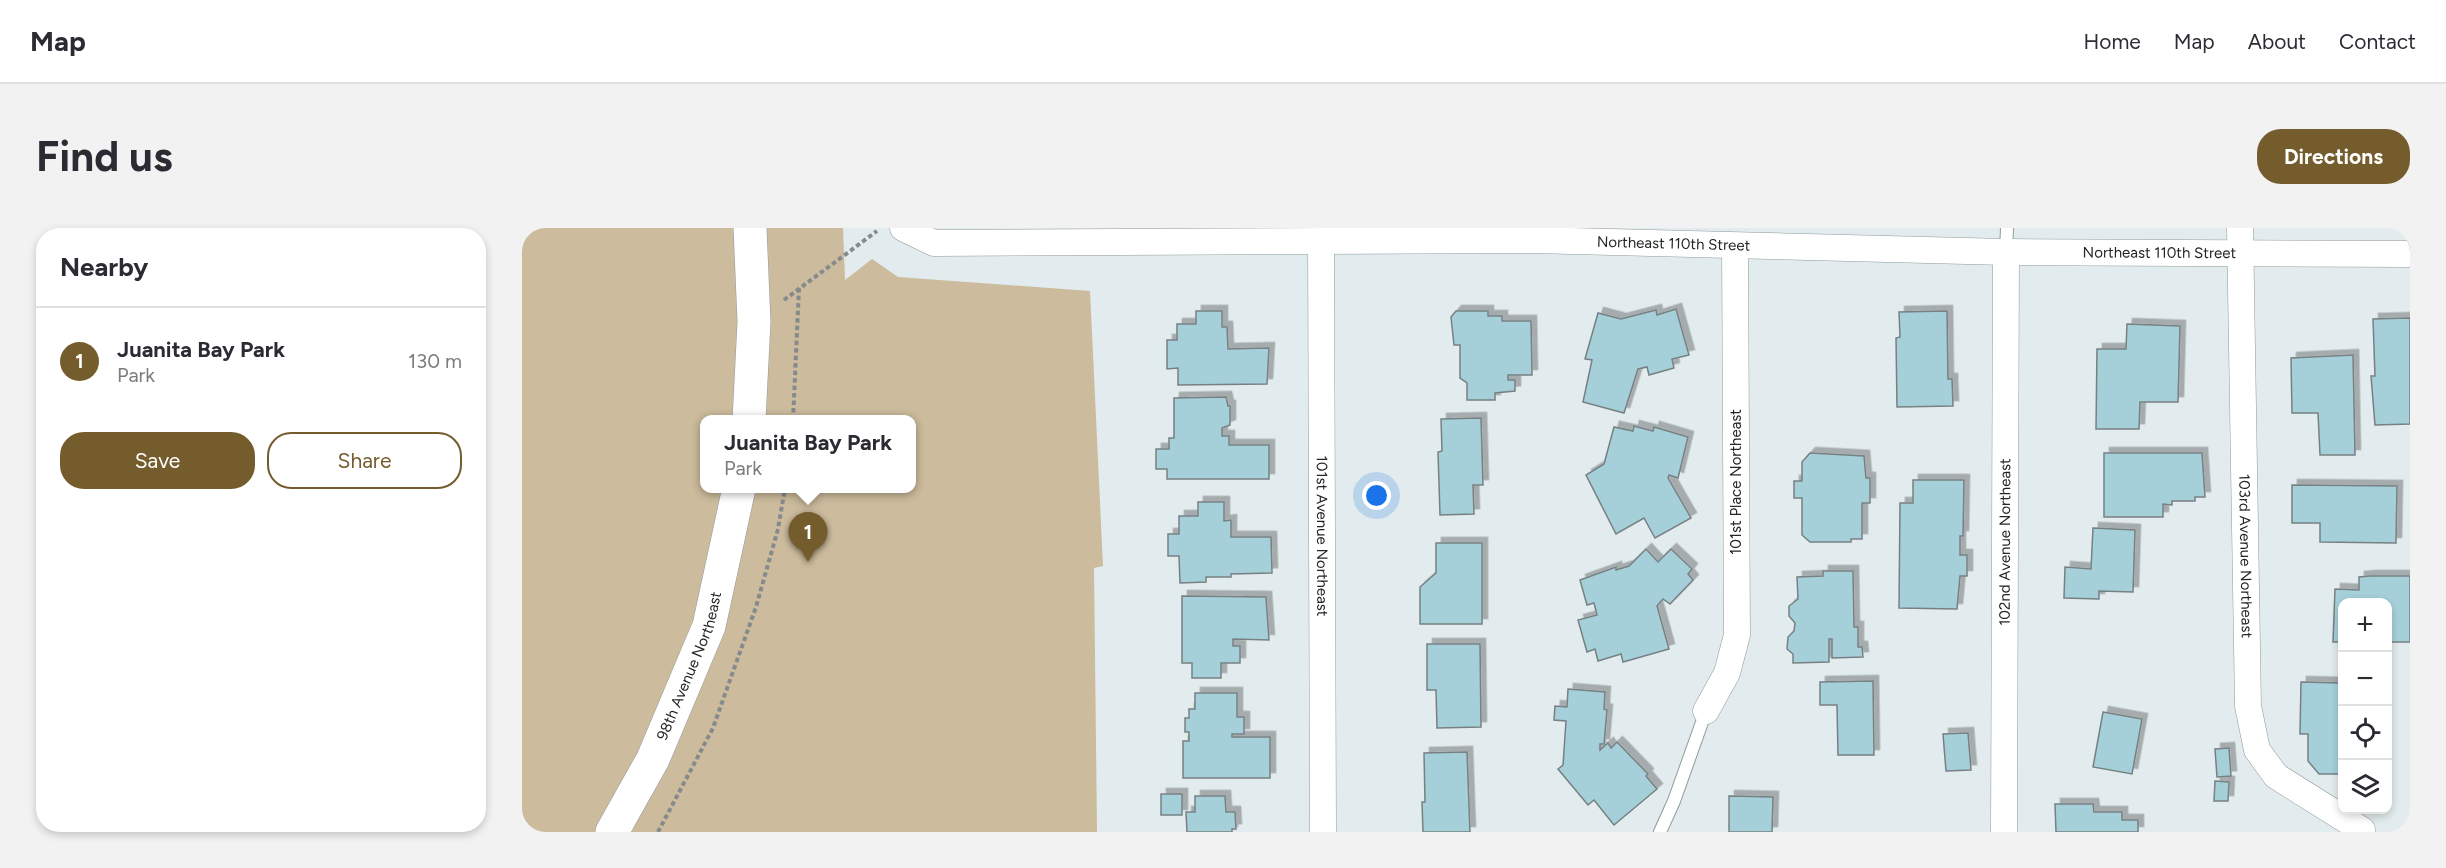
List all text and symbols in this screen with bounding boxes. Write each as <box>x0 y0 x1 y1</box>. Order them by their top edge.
text: Map <box>30 24 86 58</box>
text: Home <box>2084 29 2141 54</box>
text: Map <box>2174 29 2215 54</box>
text: About <box>2248 29 2306 54</box>
text: Contact <box>2339 29 2416 54</box>
button: Directions <box>2257 129 2410 184</box>
text: Find us <box>36 131 173 182</box>
street label: Northeast 110th Street <box>1597 233 1751 255</box>
street label: Northeast 110th Street <box>2083 243 2237 262</box>
text: Nearby <box>60 251 148 283</box>
text: Juanita Bay Park <box>117 336 285 363</box>
text: 1 <box>75 349 84 373</box>
text: 130 m <box>408 349 462 373</box>
text: Park <box>117 363 155 387</box>
street label: 101st Place Northeast <box>1727 409 1745 555</box>
popup <box>700 415 916 493</box>
text: Juanita Bay Park <box>724 429 892 456</box>
button: Save <box>60 432 255 489</box>
button: Share <box>267 432 462 489</box>
text: Park <box>724 456 762 480</box>
street label: 101st Avenue Northeast <box>1313 456 1331 617</box>
street label: 102nd Avenue Northeast <box>1996 458 2014 626</box>
street label: 103rd Avenue Northeast <box>2235 474 2256 638</box>
your location <box>1362 481 1391 510</box>
pin: 1 <box>788 512 828 562</box>
street label: 98th Avenue Northeast <box>653 590 725 743</box>
map controls <box>2338 598 2392 814</box>
button: + <box>2338 598 2392 652</box>
button: − <box>2338 652 2392 706</box>
button: locate <box>2338 706 2392 760</box>
button: layers <box>2338 760 2392 814</box>

